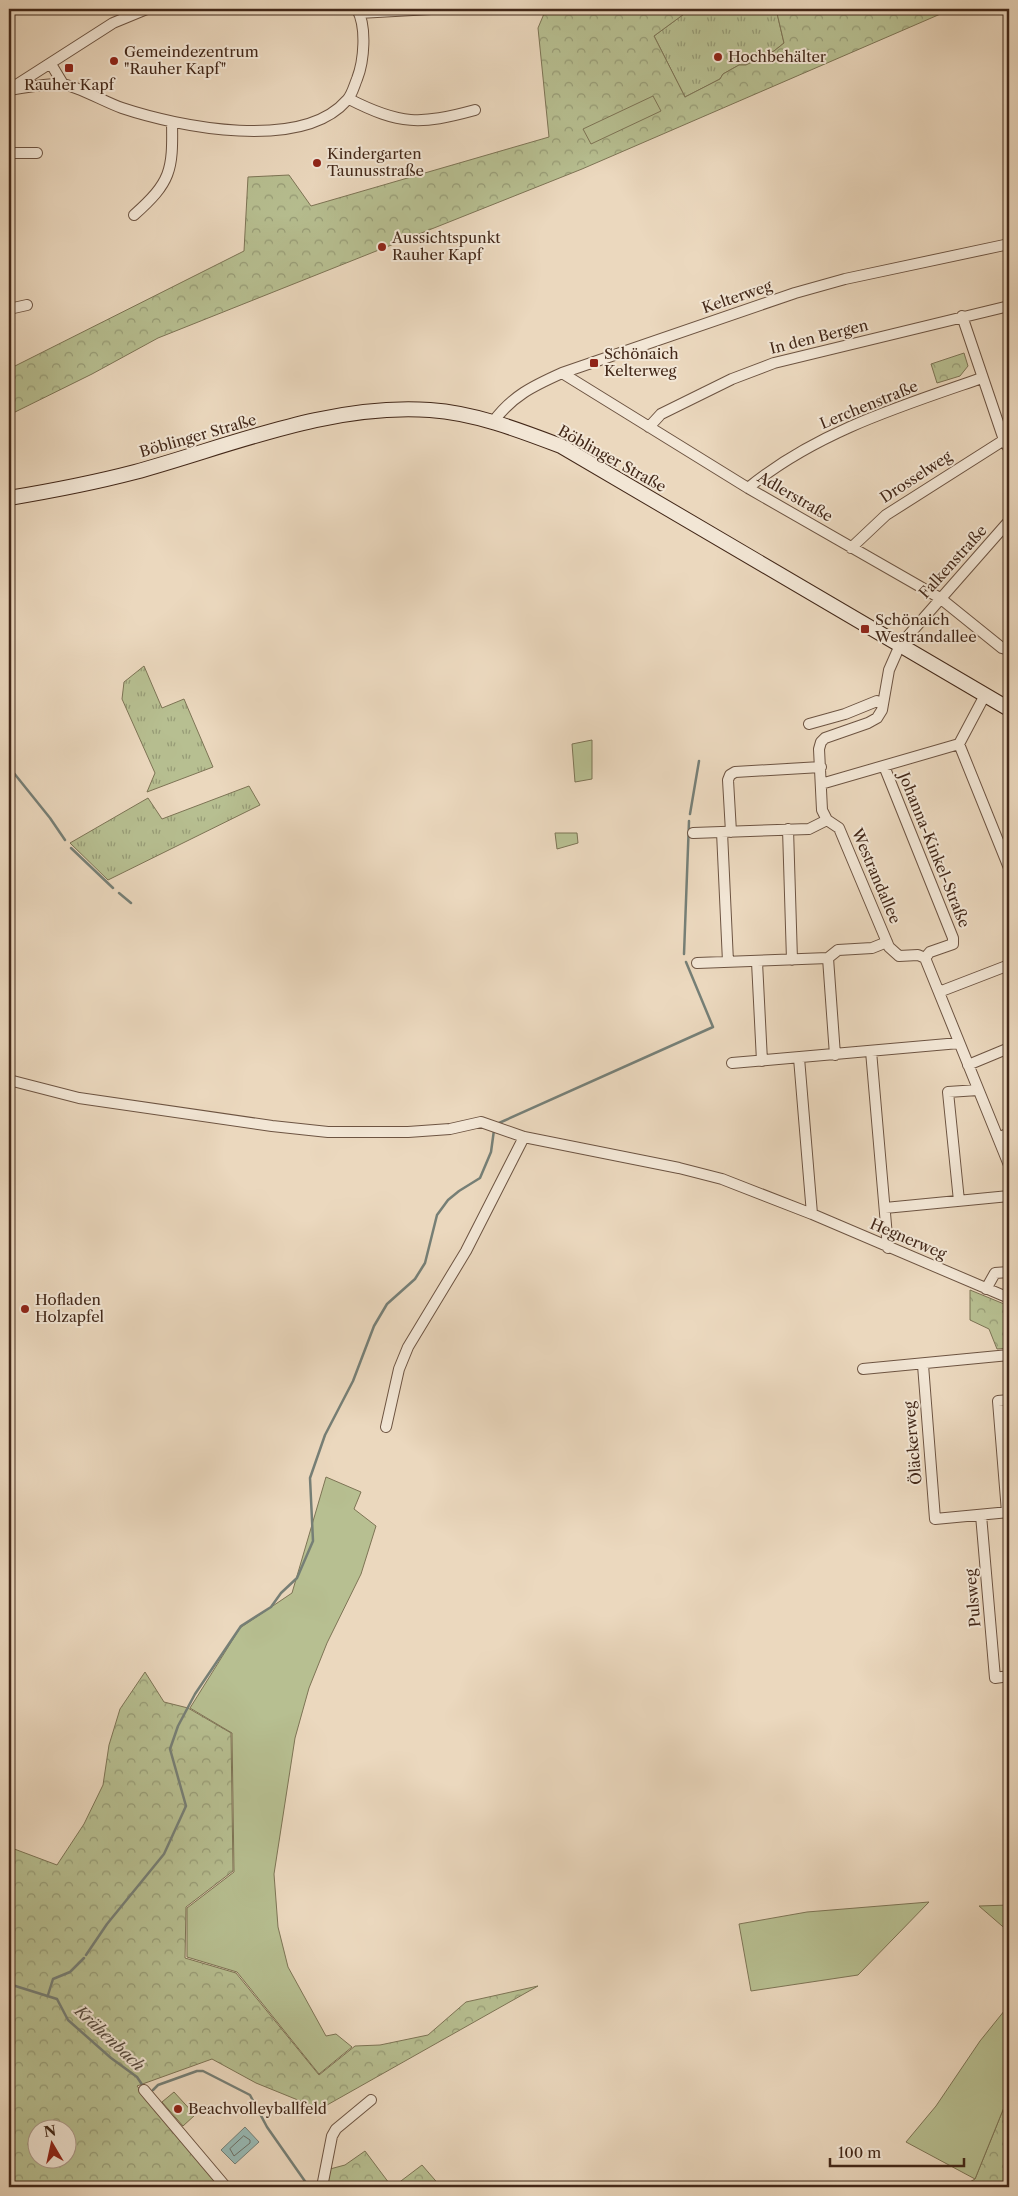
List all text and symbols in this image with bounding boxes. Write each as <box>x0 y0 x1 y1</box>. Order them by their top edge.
place label: Gemeindezentrum "Rauher Kapf" <box>124 42 259 78</box>
place label: Hochbehälter <box>728 47 827 66</box>
marker: Hochbehälter <box>712 51 724 63</box>
marker: Gemeindezentrum "Rauher Kapf" <box>108 55 120 67</box>
marker: Rauher Kapf <box>63 62 75 74</box>
place label: Rauher Kapf <box>24 75 116 94</box>
place label: Kindergarten Taunusstraße <box>327 144 424 180</box>
marker: Kindergarten Taunusstraße <box>311 157 323 169</box>
place label: Aussichtspunkt Rauher Kapf <box>391 228 501 264</box>
marker: Aussichtspunkt Rauher Kapf <box>376 241 388 253</box>
street label: Kelterweg <box>699 276 774 317</box>
street label: In den Bergen <box>768 315 871 358</box>
place label: Schönaich Kelterweg <box>604 344 679 380</box>
marker: Schönaich Kelterweg <box>588 357 600 369</box>
street label: Lerchenstraße <box>817 376 921 433</box>
street label: Böblinger Straße <box>137 410 258 461</box>
street label: Böblinger Straße <box>555 421 670 496</box>
street label: Drosselweg <box>876 446 955 507</box>
street label: Adlerstraße <box>753 467 836 526</box>
street label: Falkenstraße <box>915 521 991 602</box>
place label: Schönaich Westrandallee <box>874 610 977 646</box>
marker: Schönaich Westrandallee <box>859 623 871 635</box>
street label: Johanna-Kinkel-Straße <box>894 768 974 930</box>
street label: Westrandallee <box>847 824 905 926</box>
street label: Hegnerweg <box>867 1214 949 1263</box>
place label: Hofladen Holzapfel <box>35 1290 105 1326</box>
marker: Hofladen Holzapfel <box>19 1303 31 1315</box>
street label: Öläckerweg <box>899 1400 926 1486</box>
street label: Pulsweg <box>960 1568 985 1628</box>
water label: Krähenbach <box>70 1999 149 2075</box>
place label: Beachvolleyballfeld <box>188 2099 327 2118</box>
marker: Beachvolleyballfeld <box>172 2103 184 2115</box>
north arrow <box>28 2118 78 2168</box>
text: N <box>43 2121 57 2141</box>
scale bar <box>830 2136 964 2168</box>
text: 100 m <box>838 2143 881 2162</box>

